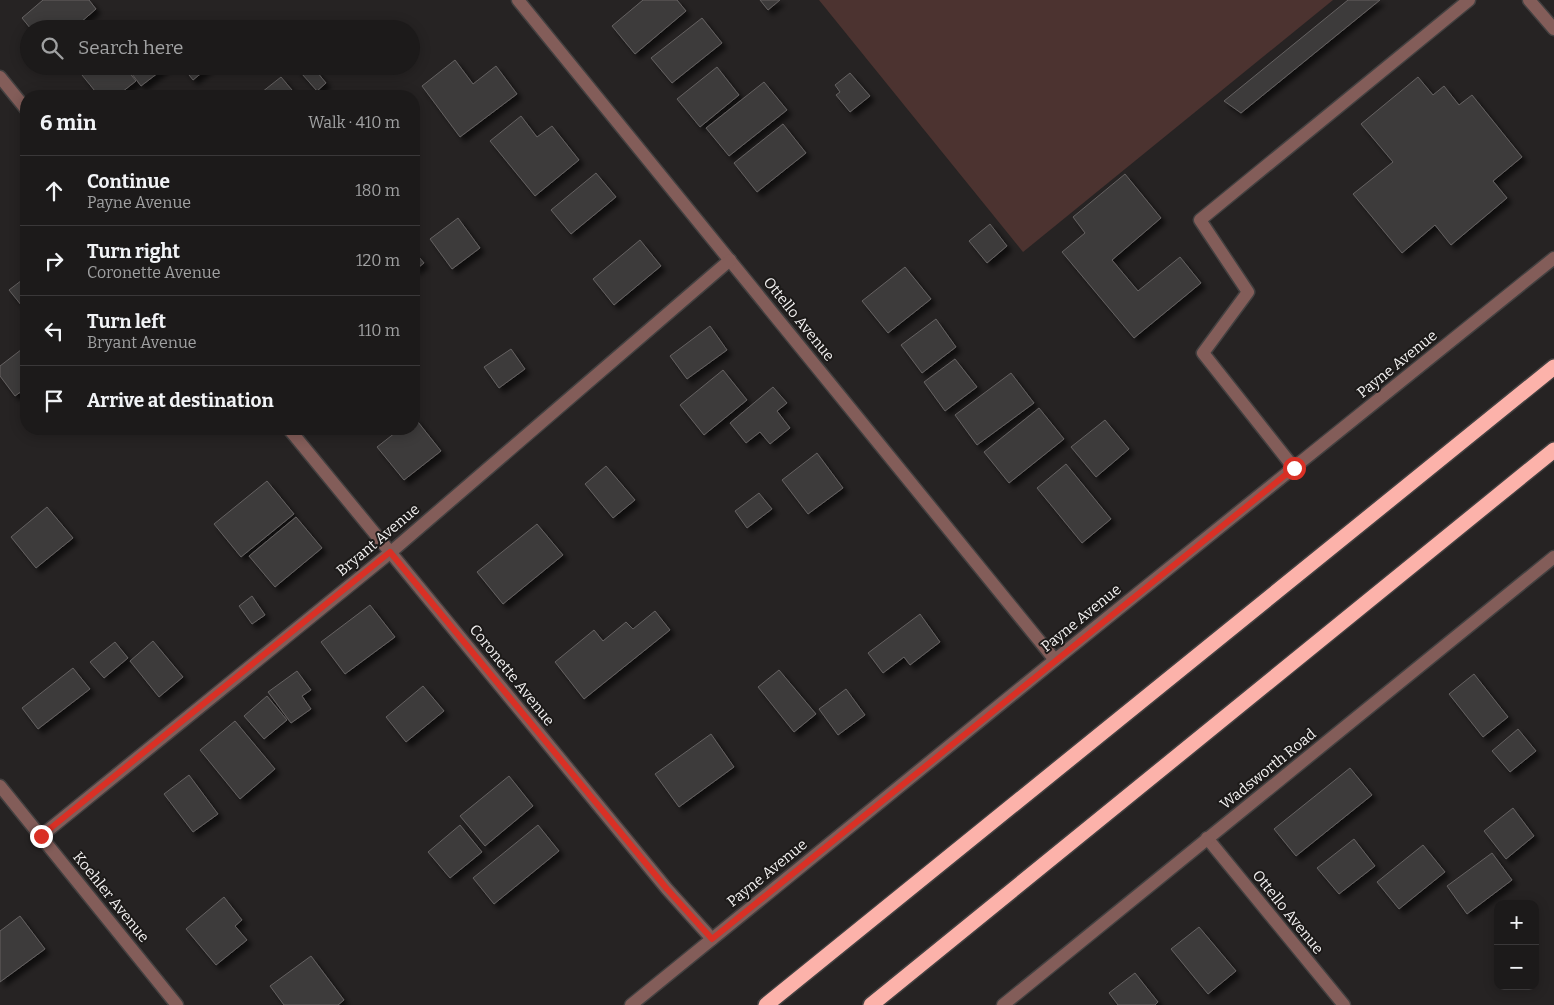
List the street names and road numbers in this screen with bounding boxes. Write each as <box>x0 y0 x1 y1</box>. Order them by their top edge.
street label: Ottello Avenue <box>760 273 838 365</box>
street label: Payne Avenue <box>1353 326 1441 402</box>
street label: Bryant Avenue <box>333 500 423 580</box>
street label: Payne Avenue <box>1037 580 1125 656</box>
street label: Coronette Avenue <box>466 621 558 729</box>
street label: Wadsworth Road <box>1216 725 1320 813</box>
street label: Payne Avenue <box>723 835 811 911</box>
street label: Koehler Avenue <box>69 848 153 946</box>
street label: Ottello Avenue <box>1249 866 1327 958</box>

